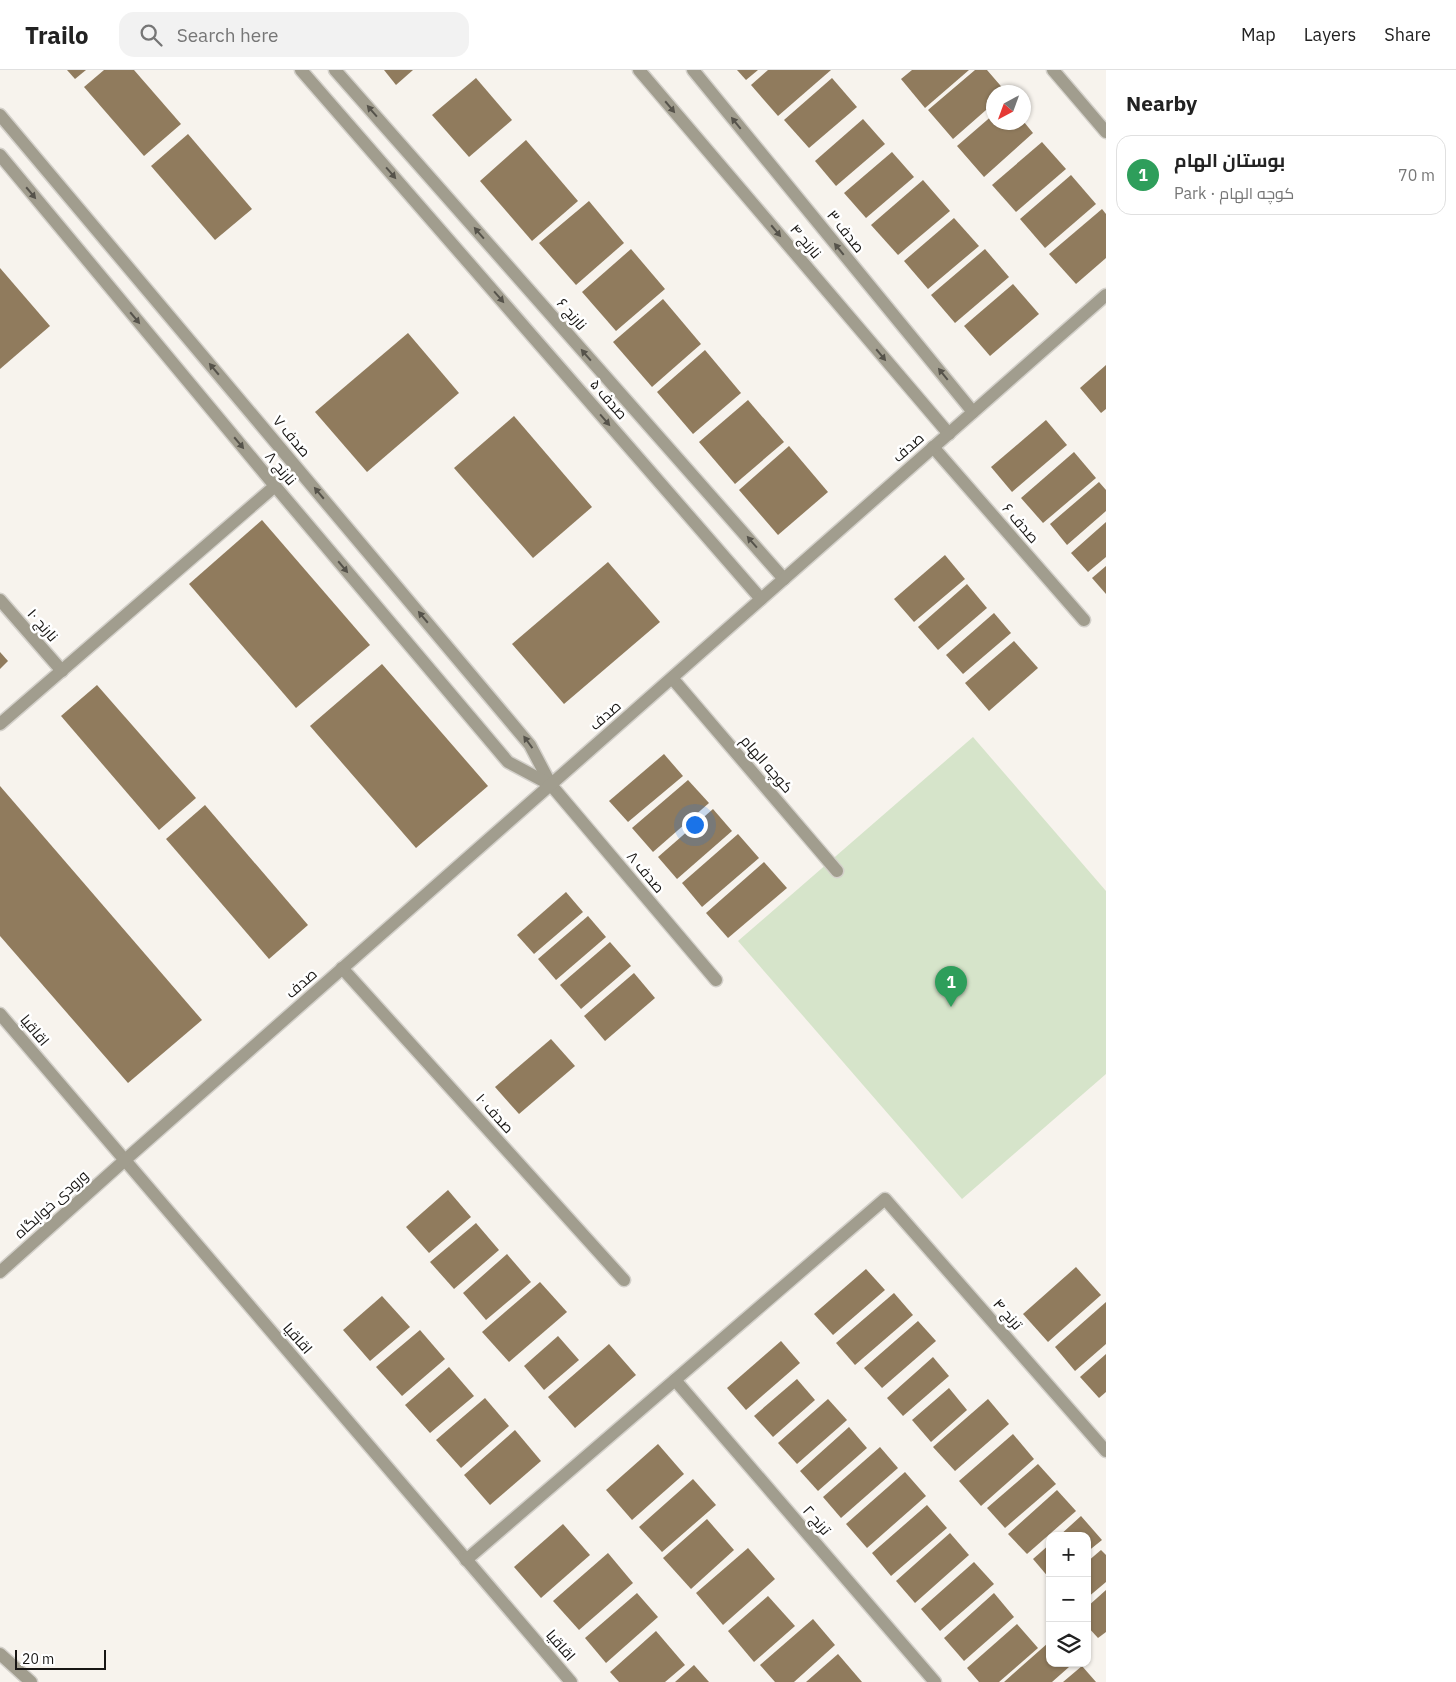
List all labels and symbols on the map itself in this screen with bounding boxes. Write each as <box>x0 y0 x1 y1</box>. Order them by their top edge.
north arrow <box>986 85 1031 130</box>
one-way arrow <box>665 100 676 113</box>
one-way arrow <box>366 104 377 117</box>
one-way arrow <box>731 117 742 130</box>
one-way arrow <box>385 166 396 179</box>
one-way arrow <box>26 186 37 199</box>
street label: صدف ۳ <box>823 206 869 256</box>
street label: نارنج ۴ <box>785 220 826 263</box>
one-way arrow <box>770 224 781 237</box>
one-way arrow <box>473 227 485 239</box>
one-way arrow <box>834 242 845 255</box>
one-way arrow <box>493 291 505 303</box>
street label: نارنج ۶ <box>551 294 591 335</box>
one-way arrow <box>129 311 141 323</box>
one-way arrow <box>581 348 592 361</box>
one-way arrow <box>875 348 887 360</box>
one-way arrow <box>209 363 220 375</box>
one-way arrow <box>937 368 948 381</box>
street label: صدف ۵ <box>586 375 632 423</box>
street label: صدف ۷ <box>269 411 315 461</box>
one-way arrow <box>600 413 611 426</box>
street label: صدف <box>888 428 928 466</box>
one-way arrow <box>233 436 244 449</box>
street label: نارنج ۸ <box>260 447 301 490</box>
one-way arrow <box>313 487 324 500</box>
street label: صدف ۶ <box>999 499 1043 547</box>
one-way arrow <box>746 537 758 549</box>
one-way arrow <box>338 560 349 573</box>
street label: نارنج ۱۰ <box>22 605 63 647</box>
one-way arrow <box>418 611 429 624</box>
street label: صدف <box>585 696 625 734</box>
street label: کوچه الهام <box>736 731 797 797</box>
one-way arrow <box>522 736 533 749</box>
your location <box>682 812 708 838</box>
street label: صدف ۸ <box>623 847 669 897</box>
street label: صدف <box>281 964 321 1002</box>
pin: 1 <box>935 966 967 1007</box>
street label: اقاقیا <box>16 1010 54 1050</box>
street label: صدف ۱۰ <box>472 1089 518 1137</box>
street label: ورودی خوابگاه <box>10 1166 93 1243</box>
street label: ترنج ۴ <box>988 1294 1027 1335</box>
street label: اقاقیا <box>279 1318 317 1358</box>
street label: ترنج ۲ <box>797 1501 835 1540</box>
street label: اقاقیا <box>542 1625 580 1665</box>
scale bar <box>15 1647 106 1670</box>

